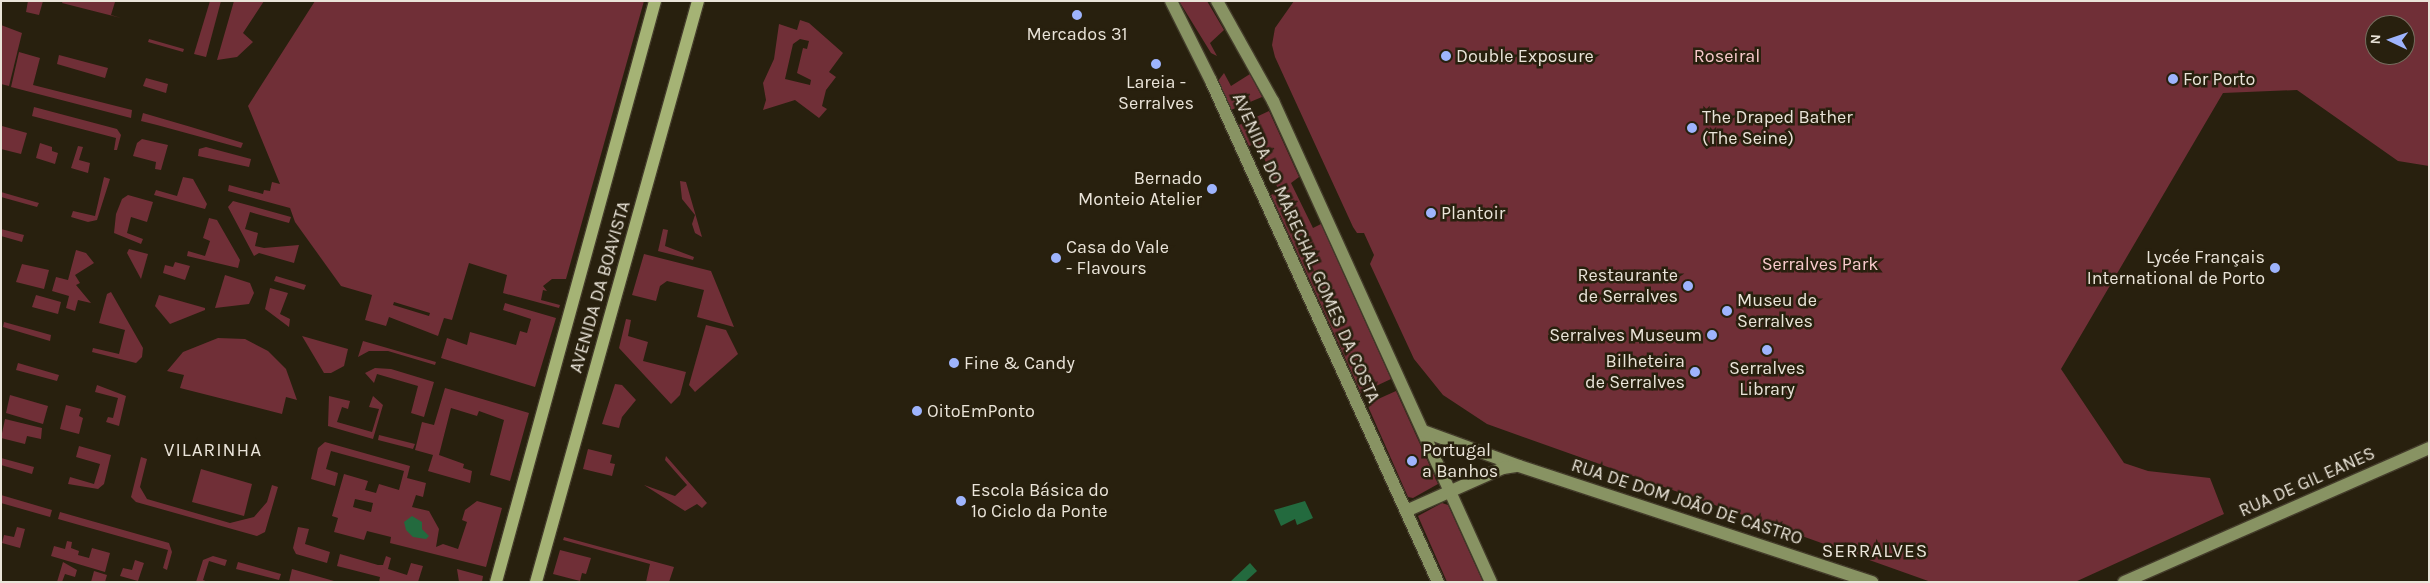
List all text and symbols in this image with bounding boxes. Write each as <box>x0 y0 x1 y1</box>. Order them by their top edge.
marker: Mercados 31 <box>1071 9 1083 21</box>
north arrow <box>2365 15 2415 65</box>
place label: Mercados 31 <box>1026 23 1128 45</box>
text: N <box>2367 34 2384 45</box>
place label: Double Exposure <box>1456 45 1594 67</box>
park label: Roseiral <box>1694 45 1760 67</box>
marker: Double Exposure <box>1440 50 1452 62</box>
marker: Lareia - Serralves <box>1150 58 1162 70</box>
place label: For Porto <box>2183 68 2255 90</box>
place label: Lareia - Serralves <box>1118 72 1194 115</box>
marker: For Porto <box>2167 73 2179 85</box>
street label: AVENIDA DO MARECHAL GOMES DA COSTA <box>1228 90 1384 406</box>
place label: The Draped Bather (The Seine) <box>1702 107 1853 150</box>
marker: The Draped Bather (The Seine) <box>1686 122 1698 134</box>
place label: Bernado Monteio Atelier <box>1078 168 1202 210</box>
marker: Bernado Monteio Atelier <box>1206 183 1218 195</box>
street label: AVENIDA DA BOAVISTA <box>565 199 635 375</box>
place label: Plantoir <box>1441 202 1505 224</box>
marker: Plantoir <box>1425 207 1437 219</box>
place label: Casa do Vale - Flavours <box>1066 237 1169 280</box>
place label: Lycée Français International de Porto <box>2087 247 2265 290</box>
marker: Casa do Vale - Flavours <box>1050 252 1062 264</box>
park label: Serralves Park <box>1762 253 1878 275</box>
marker: Lycée Français International de Porto <box>2269 262 2281 274</box>
place label: Restaurante de Serralves <box>1577 265 1678 308</box>
marker: Restaurante de Serralves <box>1682 280 1694 292</box>
place label: Museu de Serralves <box>1737 290 1817 332</box>
marker: Museu de Serralves <box>1721 305 1733 317</box>
place label: Serralves Museum <box>1549 324 1702 346</box>
marker: Serralves Museum <box>1706 329 1718 341</box>
marker: Serralves Library <box>1761 344 1773 356</box>
place label: Bilheteira de Serralves <box>1585 351 1685 394</box>
place label: Fine & Candy <box>964 352 1075 374</box>
marker: Fine & Candy <box>948 357 960 369</box>
place label: Serralves Library <box>1729 358 1805 400</box>
marker: Bilheteira de Serralves <box>1689 366 1701 378</box>
place label: OitoEmPonto <box>927 400 1035 422</box>
marker: OitoEmPonto <box>911 405 923 417</box>
district label: VILARINHA <box>163 440 263 462</box>
place label: Portugal a Banhos <box>1422 440 1498 482</box>
street label: RUA DE GIL EANES <box>2236 442 2378 522</box>
street label: RUA DE DOM JOÃO DE CASTRO <box>1569 454 1805 550</box>
marker: Portugal a Banhos <box>1406 455 1418 467</box>
place label: Escola Básica do 1º Ciclo da Ponte <box>971 480 1109 522</box>
marker: Escola Básica do 1º Ciclo da Ponte <box>955 495 967 507</box>
district label: SERRALVES <box>1821 541 1929 563</box>

